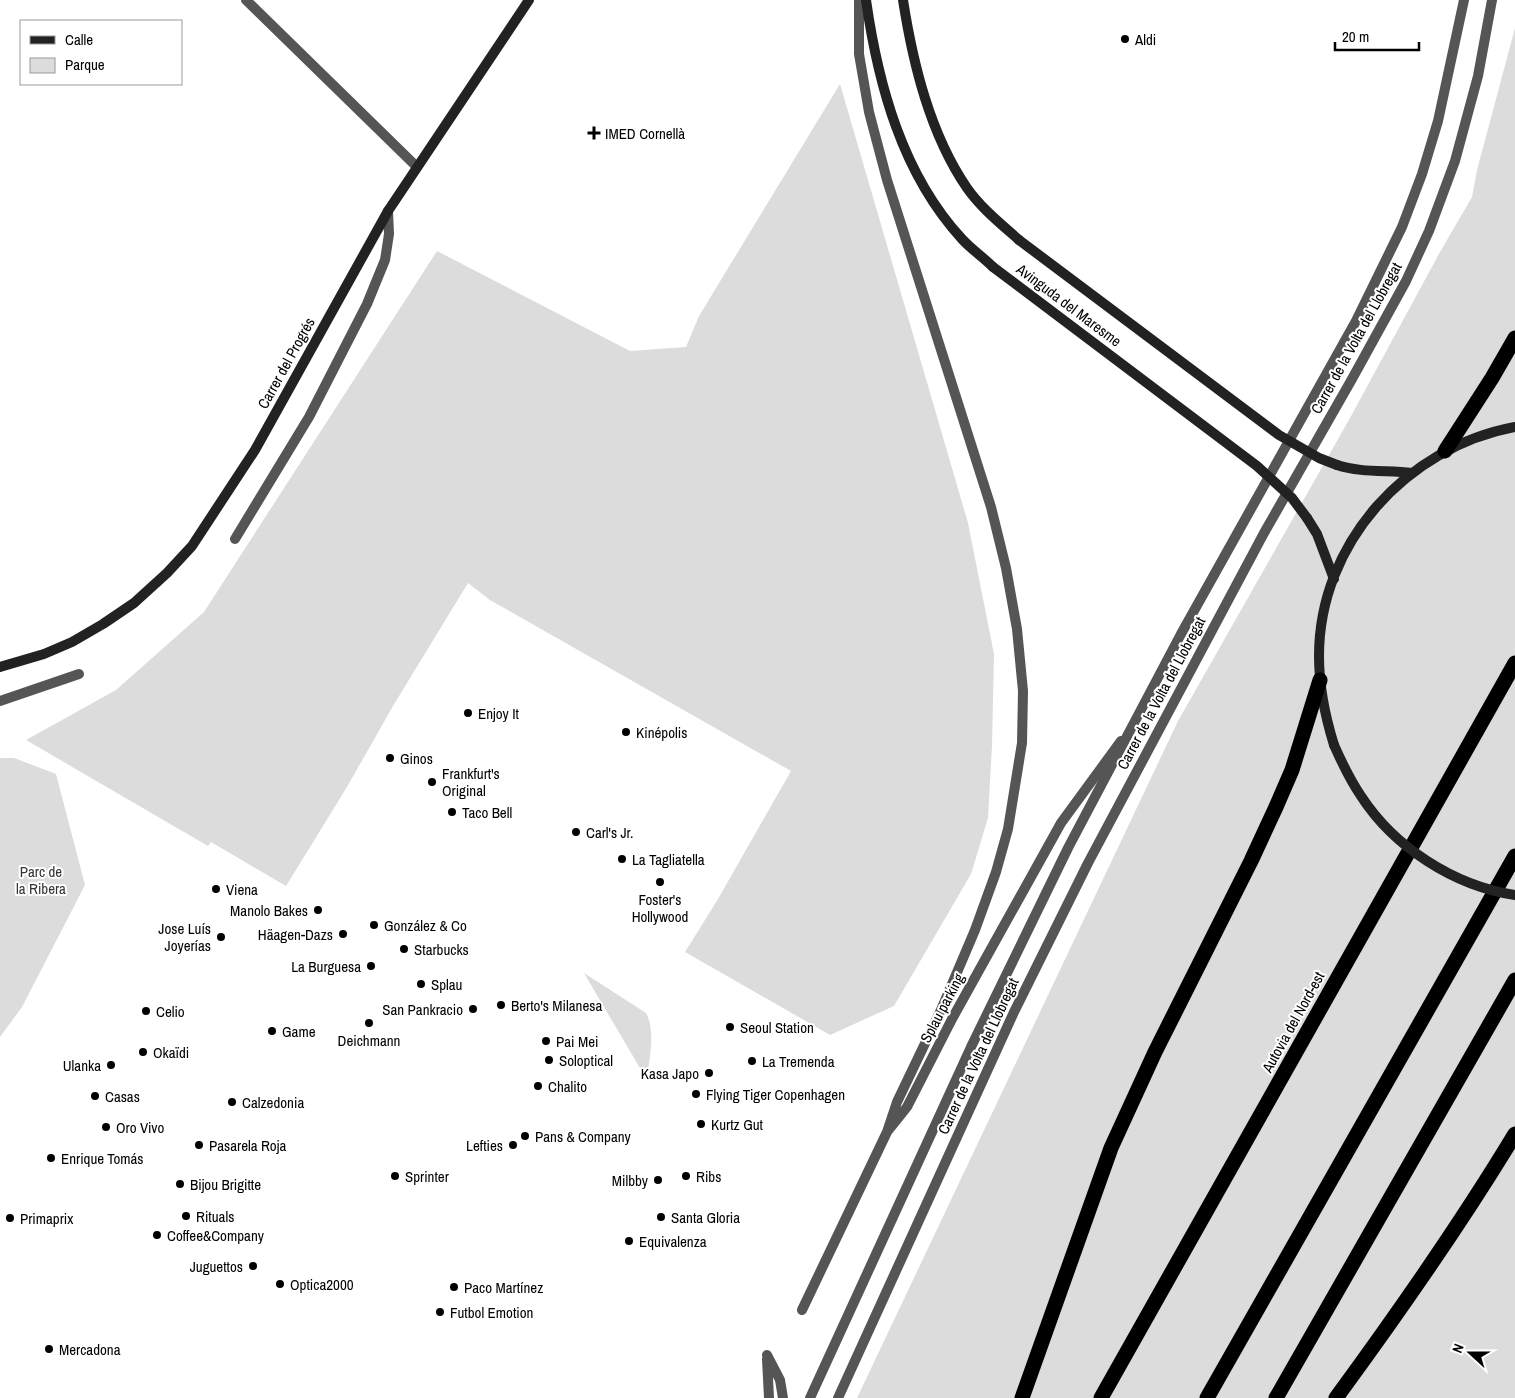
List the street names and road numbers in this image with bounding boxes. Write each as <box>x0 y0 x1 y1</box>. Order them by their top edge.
street label: Avinguda del Maresme <box>1011 258 1126 351</box>
street label: Carrer de la Volta del Llobregat <box>1306 258 1407 418</box>
street label: Carrer del Progrés <box>252 314 320 412</box>
street label: Carrer de la Volta del Llobregat <box>1112 612 1211 773</box>
street label: Autovia del Nord-est <box>1256 967 1330 1077</box>
street label: Splau parking <box>915 969 969 1046</box>
street label: Carrer de la Volta del Llobregat <box>933 974 1024 1138</box>

